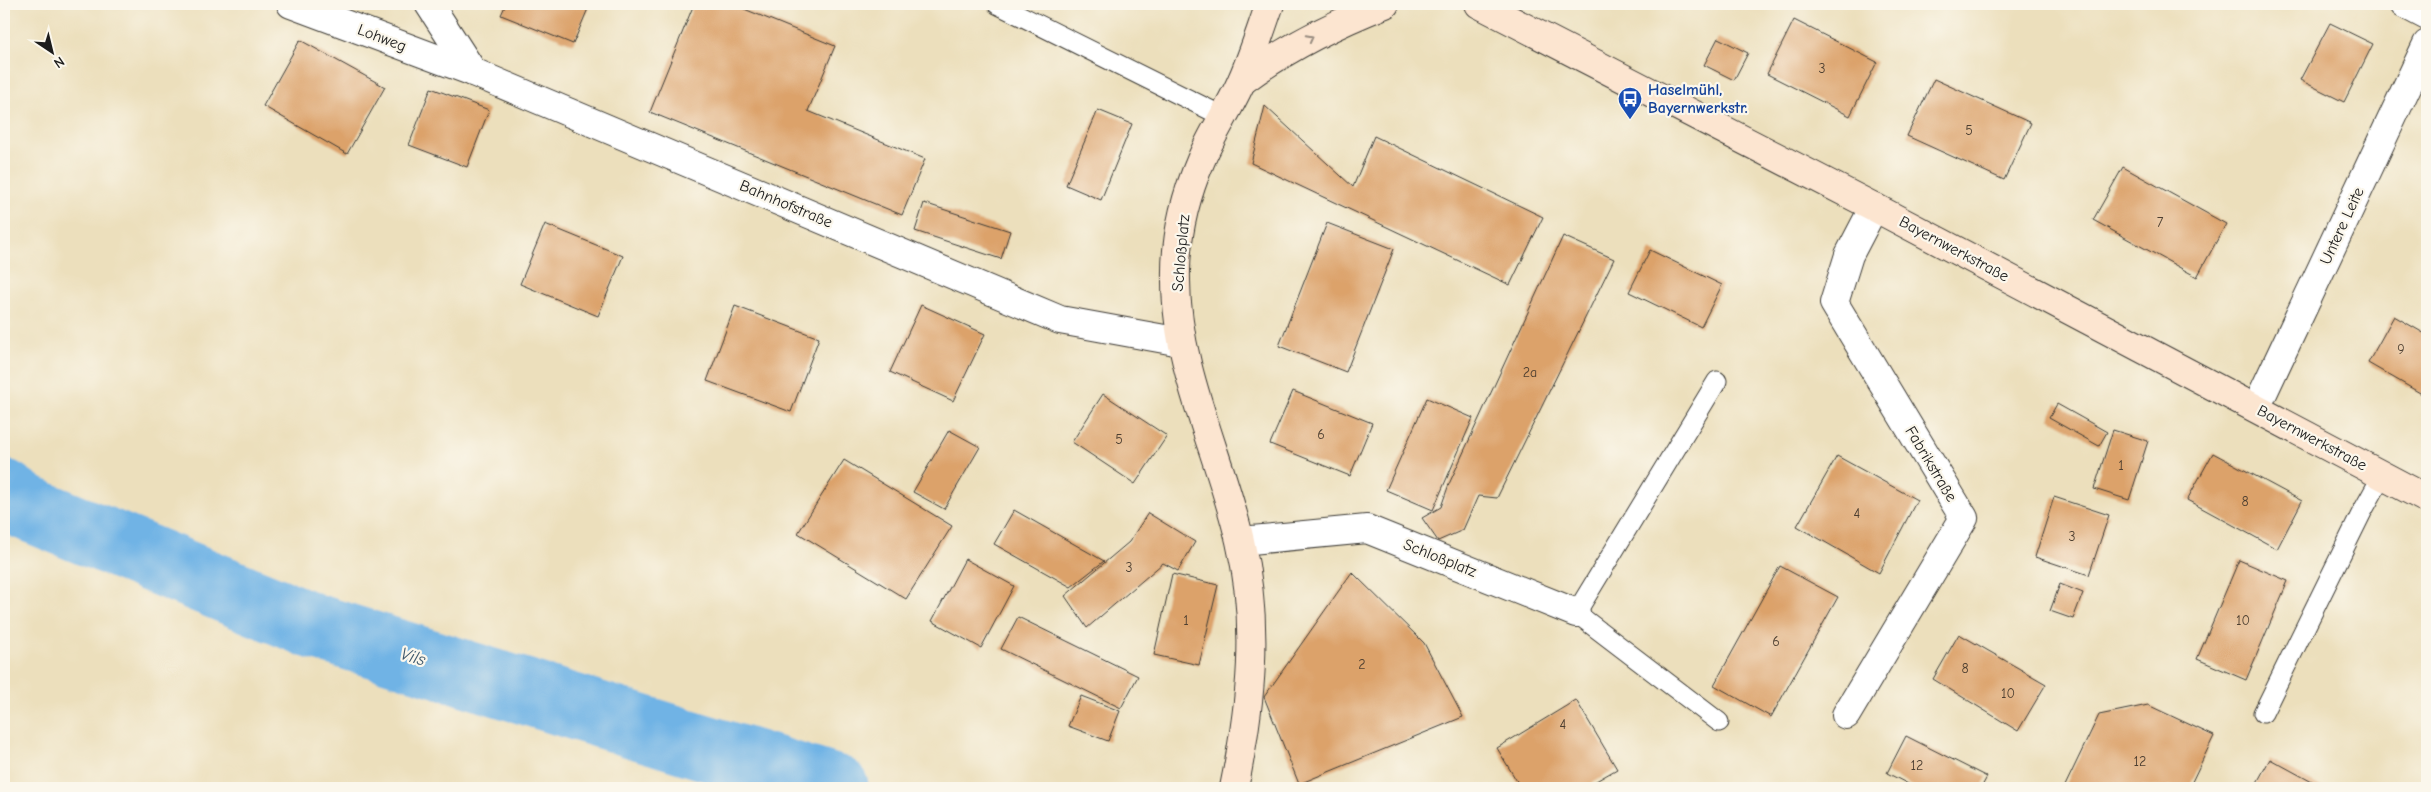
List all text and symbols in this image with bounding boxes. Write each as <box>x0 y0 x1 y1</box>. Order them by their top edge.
street label: Lohweg <box>355 21 409 55</box>
north arrow <box>28 28 78 78</box>
one-way arrow <box>1305 34 1314 44</box>
text: N <box>51 53 68 72</box>
house number: 3 <box>1818 60 1826 77</box>
place label: Haselmühl, Bayernwerkstr. <box>1648 81 1748 117</box>
bus stop icon: Haselmühl, Bayernwerkstr. <box>1617 86 1643 120</box>
house number: 5 <box>1965 122 1973 139</box>
street label: Bahnhofstraße <box>737 176 835 232</box>
street label: Untere Leite <box>2316 185 2368 267</box>
street label: Bayernwerkstraße <box>1896 212 2012 286</box>
street label: Schloßplatz <box>1169 214 1193 292</box>
house number: 7 <box>2157 214 2164 231</box>
house number: 9 <box>2397 341 2405 358</box>
house number: 2a <box>1523 364 1537 381</box>
street label: Bayernwerkstraße <box>2254 401 2370 475</box>
street label: Fabrikstraße <box>1901 423 1961 505</box>
house number: 6 <box>1317 426 1325 443</box>
house number: 5 <box>1115 431 1123 448</box>
house number: 1 <box>2118 457 2124 474</box>
house number: 8 <box>2241 493 2249 510</box>
house number: 4 <box>1854 505 1861 522</box>
house number: 3 <box>2068 528 2076 545</box>
street label: Schloßplatz <box>1401 535 1479 581</box>
house number: 3 <box>1125 559 1133 576</box>
house number: 1 <box>1183 612 1189 629</box>
house number: 10 <box>2236 612 2250 629</box>
house number: 6 <box>1772 633 1780 650</box>
water label: Vils <box>398 643 429 671</box>
house number: 2 <box>1358 656 1366 673</box>
house number: 8 <box>1961 660 1969 677</box>
house number: 10 <box>2001 685 2015 702</box>
house number: 4 <box>1560 716 1567 733</box>
house number: 12 <box>2134 753 2146 770</box>
house number: 12 <box>1911 757 1923 774</box>

